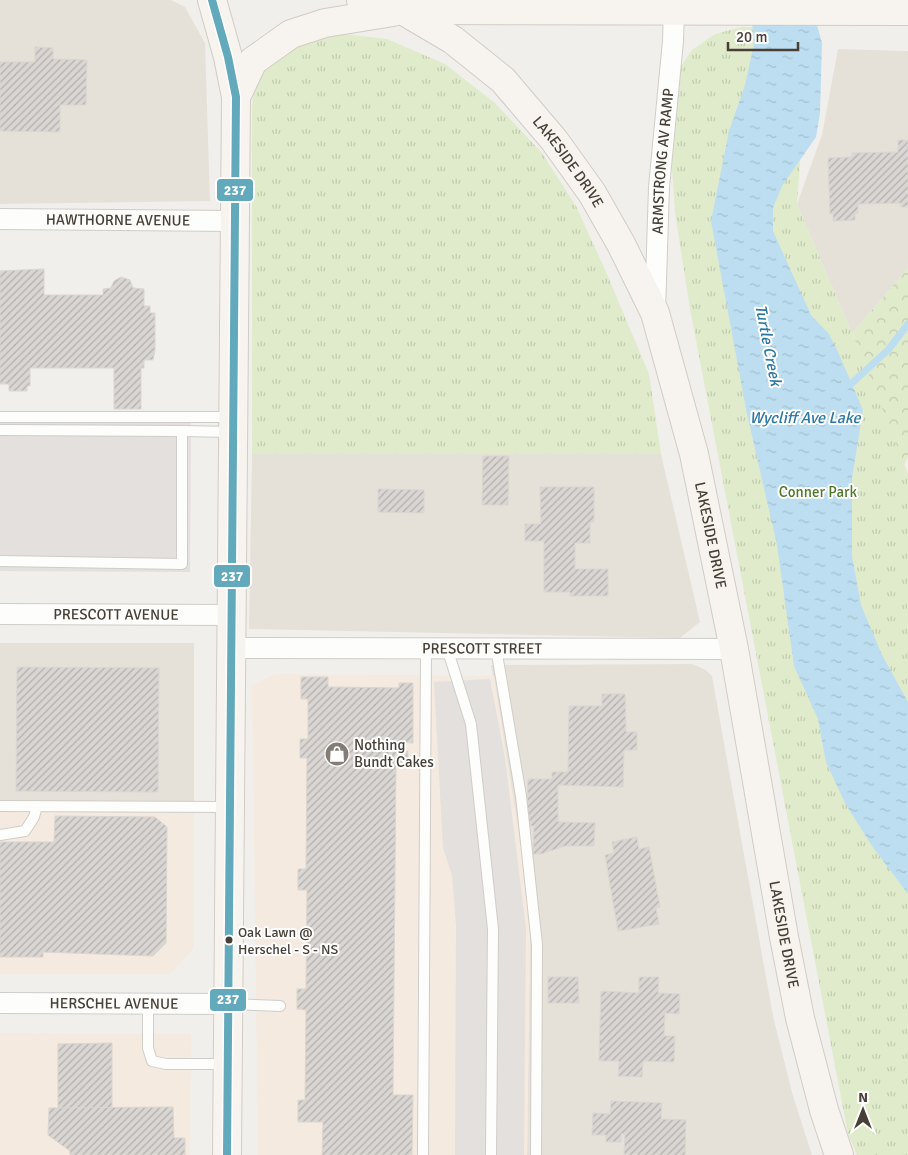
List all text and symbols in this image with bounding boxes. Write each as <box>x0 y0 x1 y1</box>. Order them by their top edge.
scale bar <box>728 20 798 52</box>
text: 20 m <box>736 28 767 46</box>
street label: ARMSTRONG AV RAMP <box>648 87 677 235</box>
street label: LAKESIDE DRIVE <box>529 113 607 211</box>
line badge: 237 <box>216 178 254 202</box>
text: 237 <box>224 182 247 199</box>
street label: HAWTHORNE AVENUE <box>46 210 190 230</box>
water label: Turtle Creek <box>750 303 786 390</box>
water label: Wycliff Ave Lake <box>749 408 862 428</box>
street label: LAKESIDE DRIVE <box>691 480 730 590</box>
park label: Conner Park <box>779 483 858 501</box>
line badge: 237 <box>213 564 251 588</box>
text: 237 <box>221 568 244 585</box>
street label: PRESCOTT AVENUE <box>53 605 179 624</box>
street label: PRESCOTT STREET <box>422 639 543 658</box>
place label: Nothing Bundt Cakes <box>354 736 434 771</box>
shop icon: Nothing Bundt Cakes <box>324 741 350 767</box>
street label: LAKESIDE DRIVE <box>765 879 803 990</box>
place label: Oak Lawn @ Herschel - S - NS <box>238 924 338 958</box>
marker: Oak Lawn @ Herschel - S - NS <box>224 935 234 945</box>
line badge: 237 <box>209 988 247 1012</box>
text: 237 <box>217 991 240 1008</box>
street label: HERSCHEL AVENUE <box>50 994 178 1013</box>
north arrow <box>838 1085 888 1135</box>
text: N <box>858 1089 868 1106</box>

